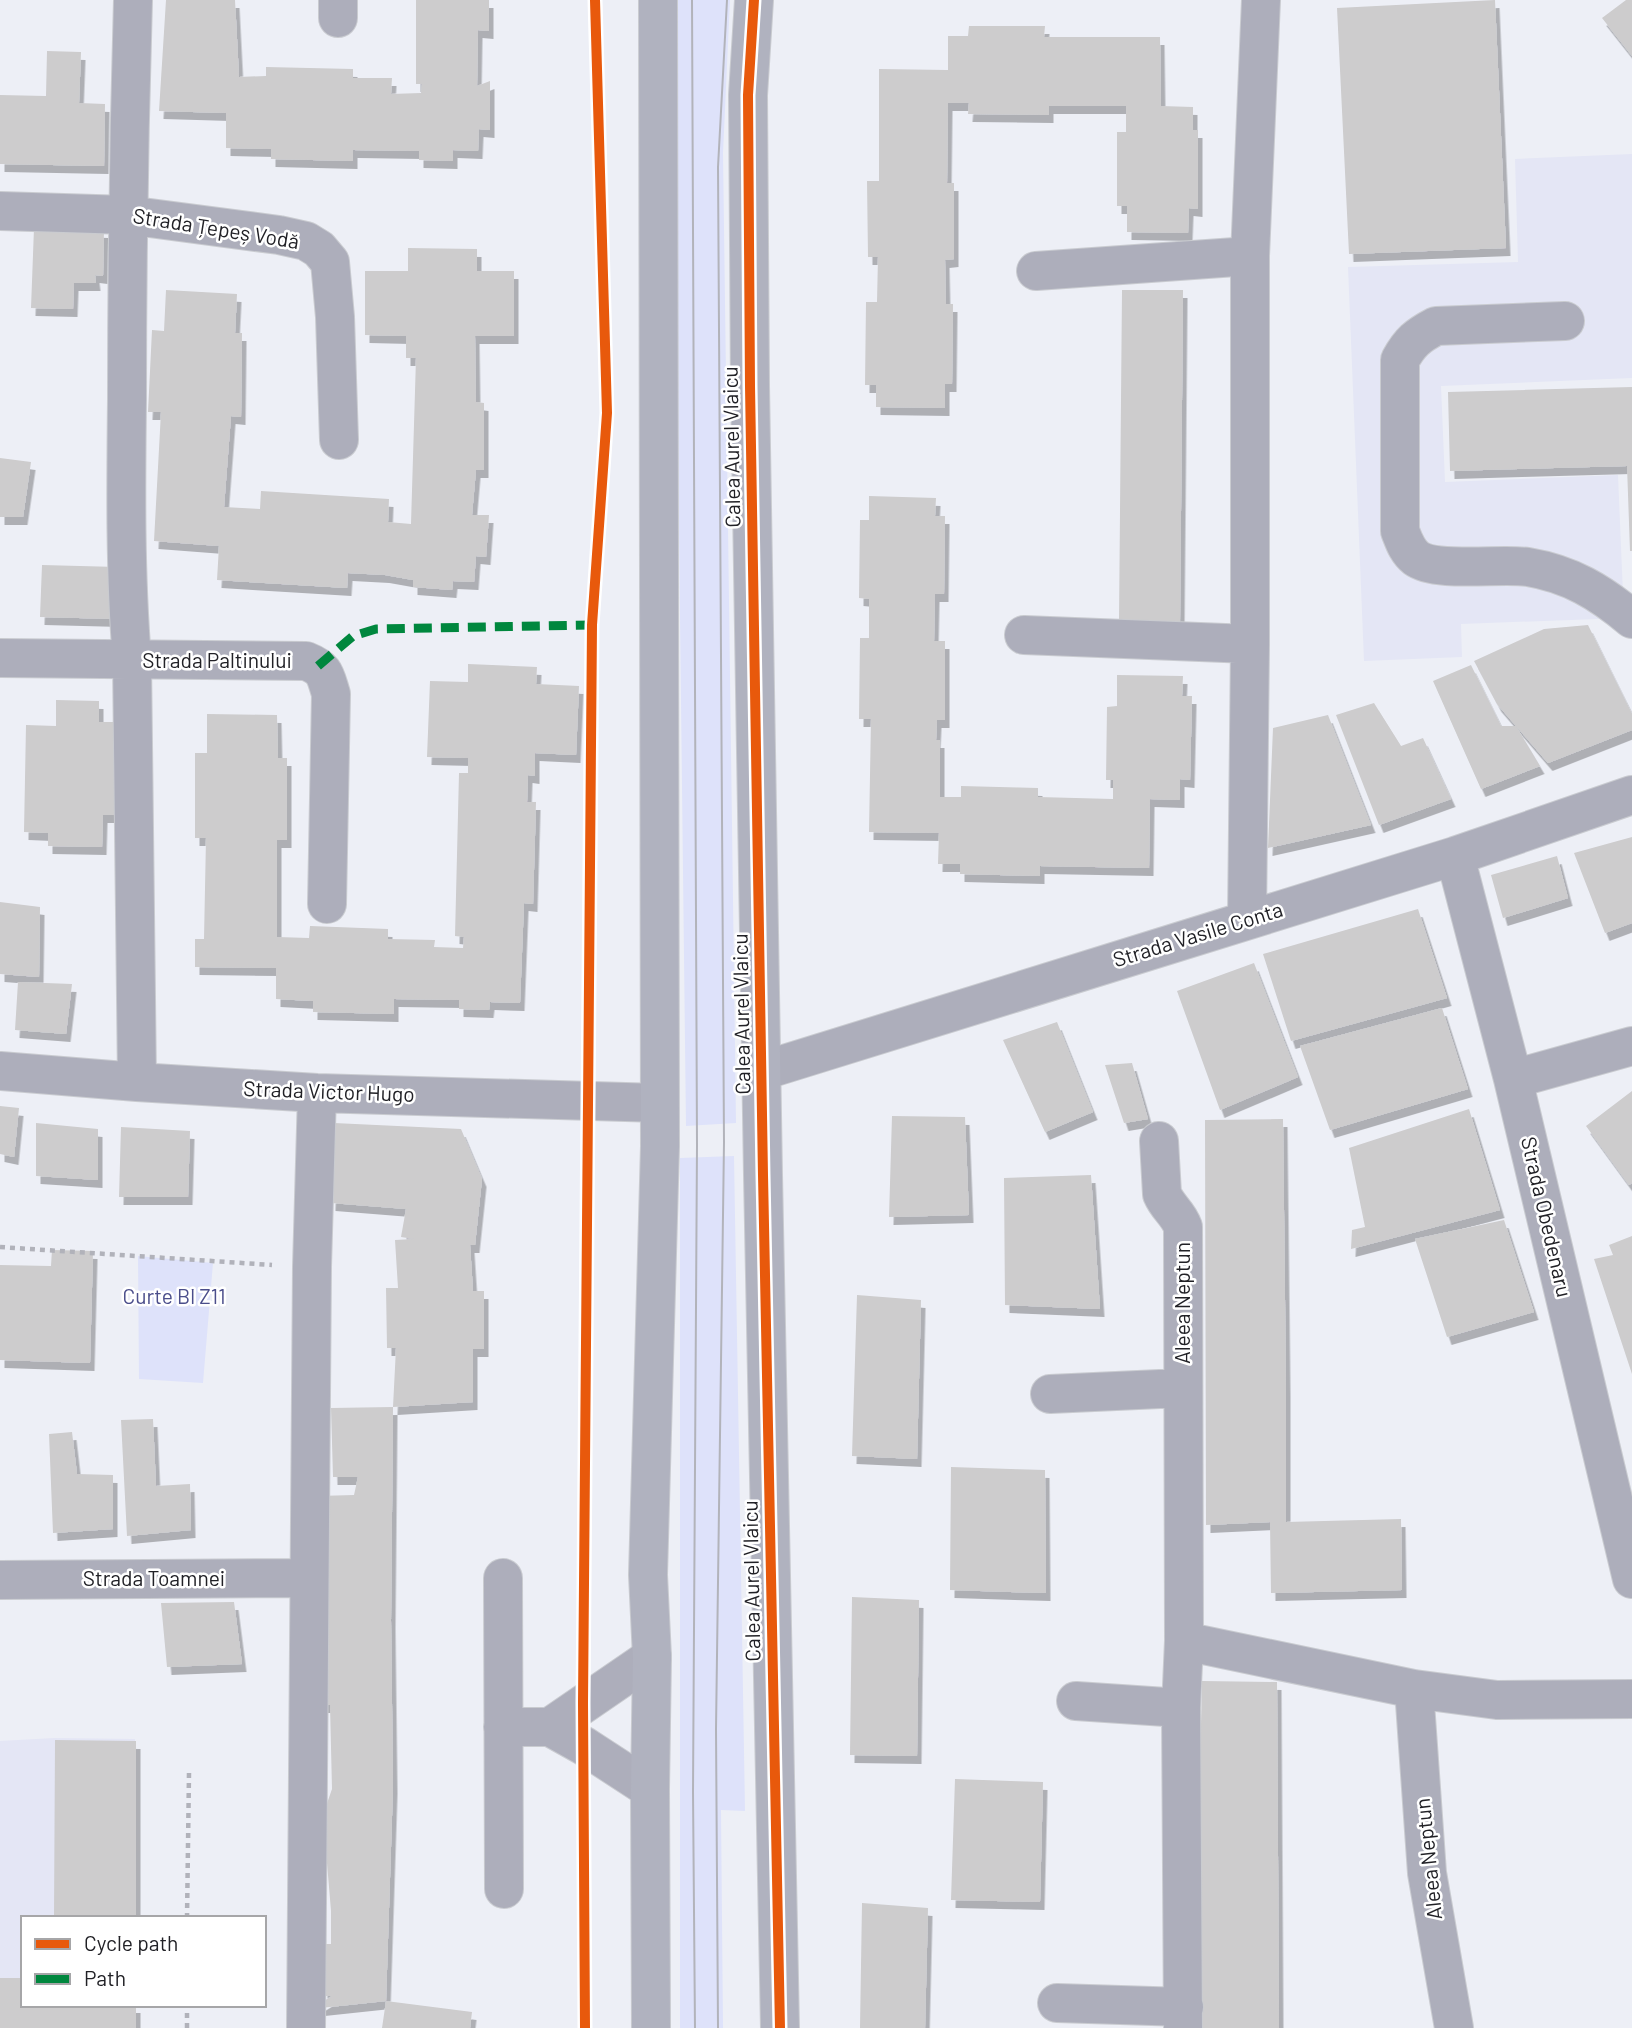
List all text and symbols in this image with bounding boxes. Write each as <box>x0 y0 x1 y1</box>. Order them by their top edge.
street label: Strada Țepeș Vodă <box>131 202 301 253</box>
street label: Calea Aurel Vlaicu <box>717 366 744 528</box>
street label: Strada Paltinului <box>142 647 292 672</box>
street label: Strada Vasile Conta <box>1110 896 1286 971</box>
street label: Calea Aurel Vlaicu <box>727 933 754 1095</box>
street label: Strada Victor Hugo <box>243 1075 415 1106</box>
street label: Strada Obedenaru <box>1517 1134 1578 1299</box>
street label: Aleea Neptun <box>1169 1242 1194 1364</box>
park label: Curte Bl Z11 <box>122 1283 226 1308</box>
street label: Calea Aurel Vlaicu <box>737 1500 764 1662</box>
street label: Strada Toamnei <box>83 1565 225 1590</box>
street label: Aleea Neptun <box>1409 1797 1446 1921</box>
legend <box>21 1916 266 2007</box>
text: Cycle path <box>84 1930 178 1955</box>
text: Path <box>84 1965 126 1990</box>

